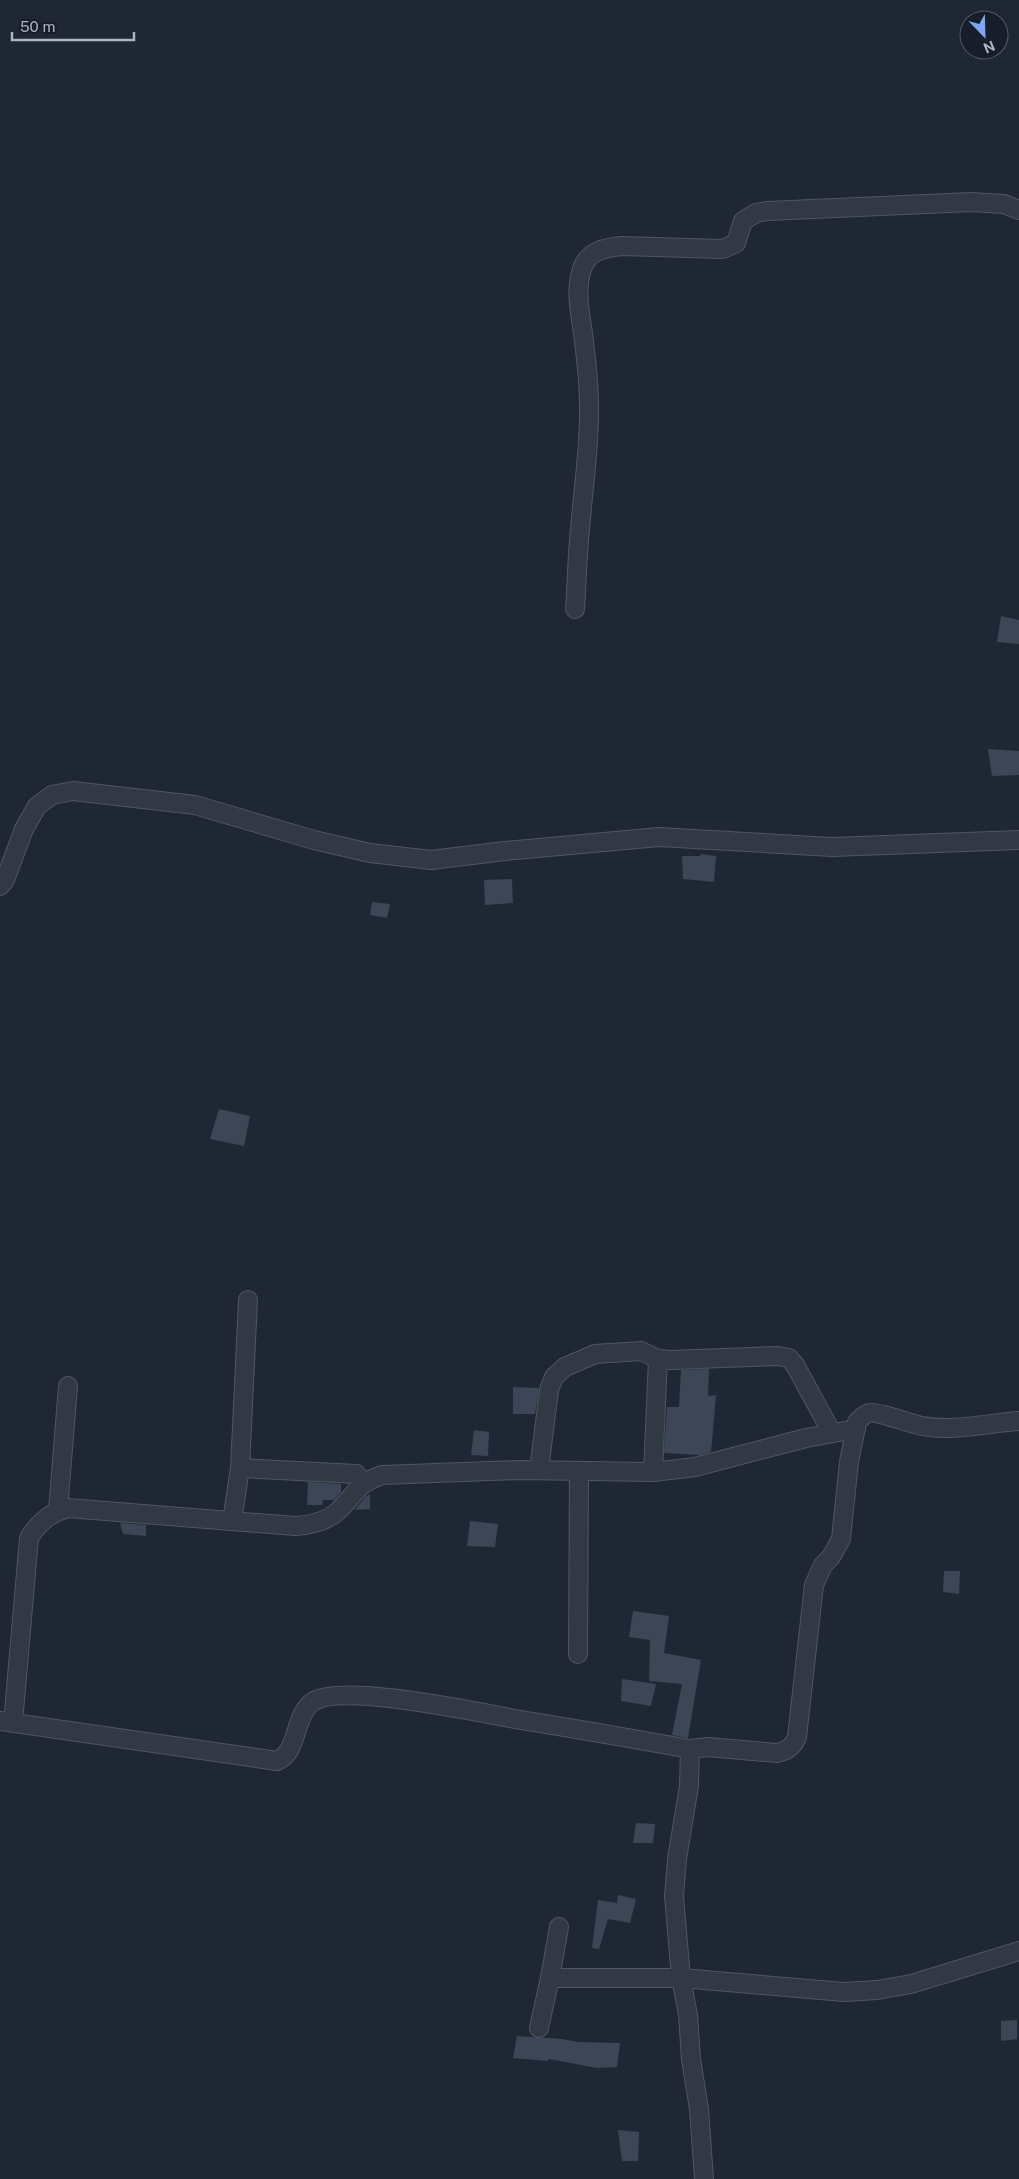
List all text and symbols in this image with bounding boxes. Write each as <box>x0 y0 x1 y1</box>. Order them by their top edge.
scale bar <box>12 10 135 42</box>
north arrow <box>959 10 1009 60</box>
text: 50 m <box>20 18 55 35</box>
text: N <box>981 37 997 56</box>

